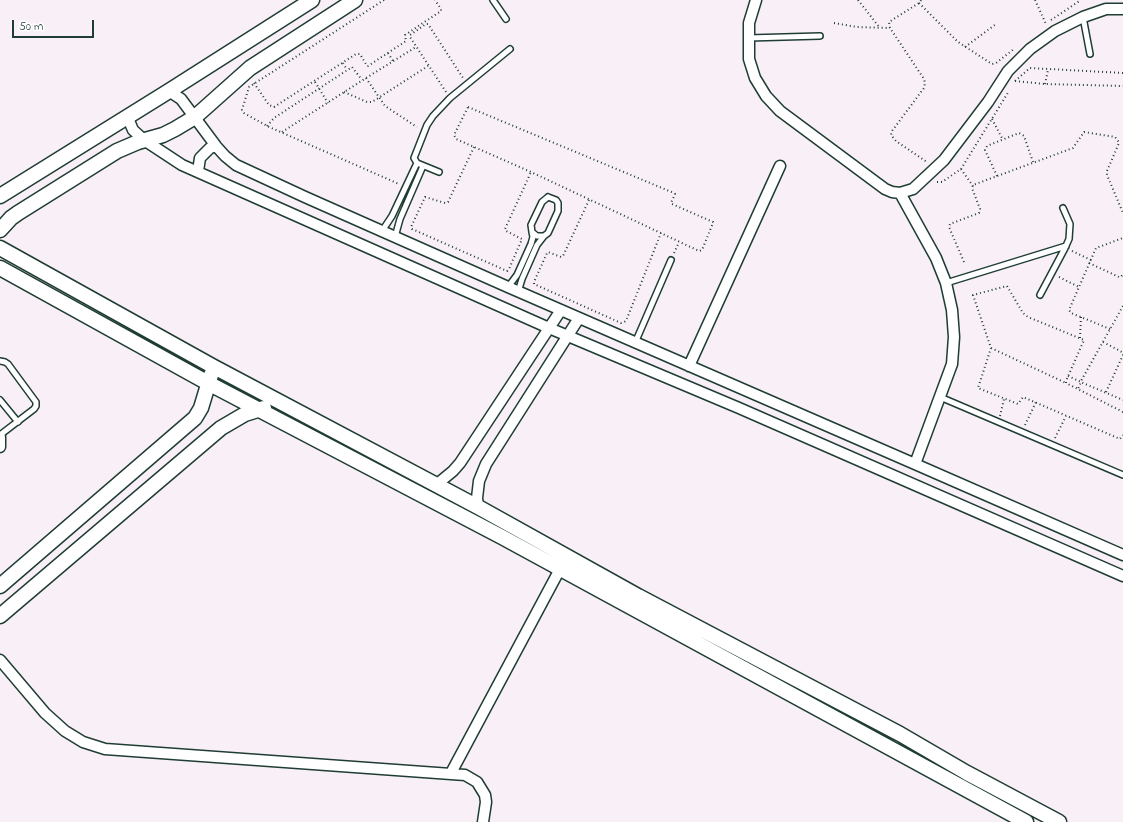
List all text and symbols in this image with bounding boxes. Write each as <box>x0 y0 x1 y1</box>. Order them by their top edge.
scale bar <box>14 12 96 38</box>
text: 50 m <box>19 18 43 36</box>

